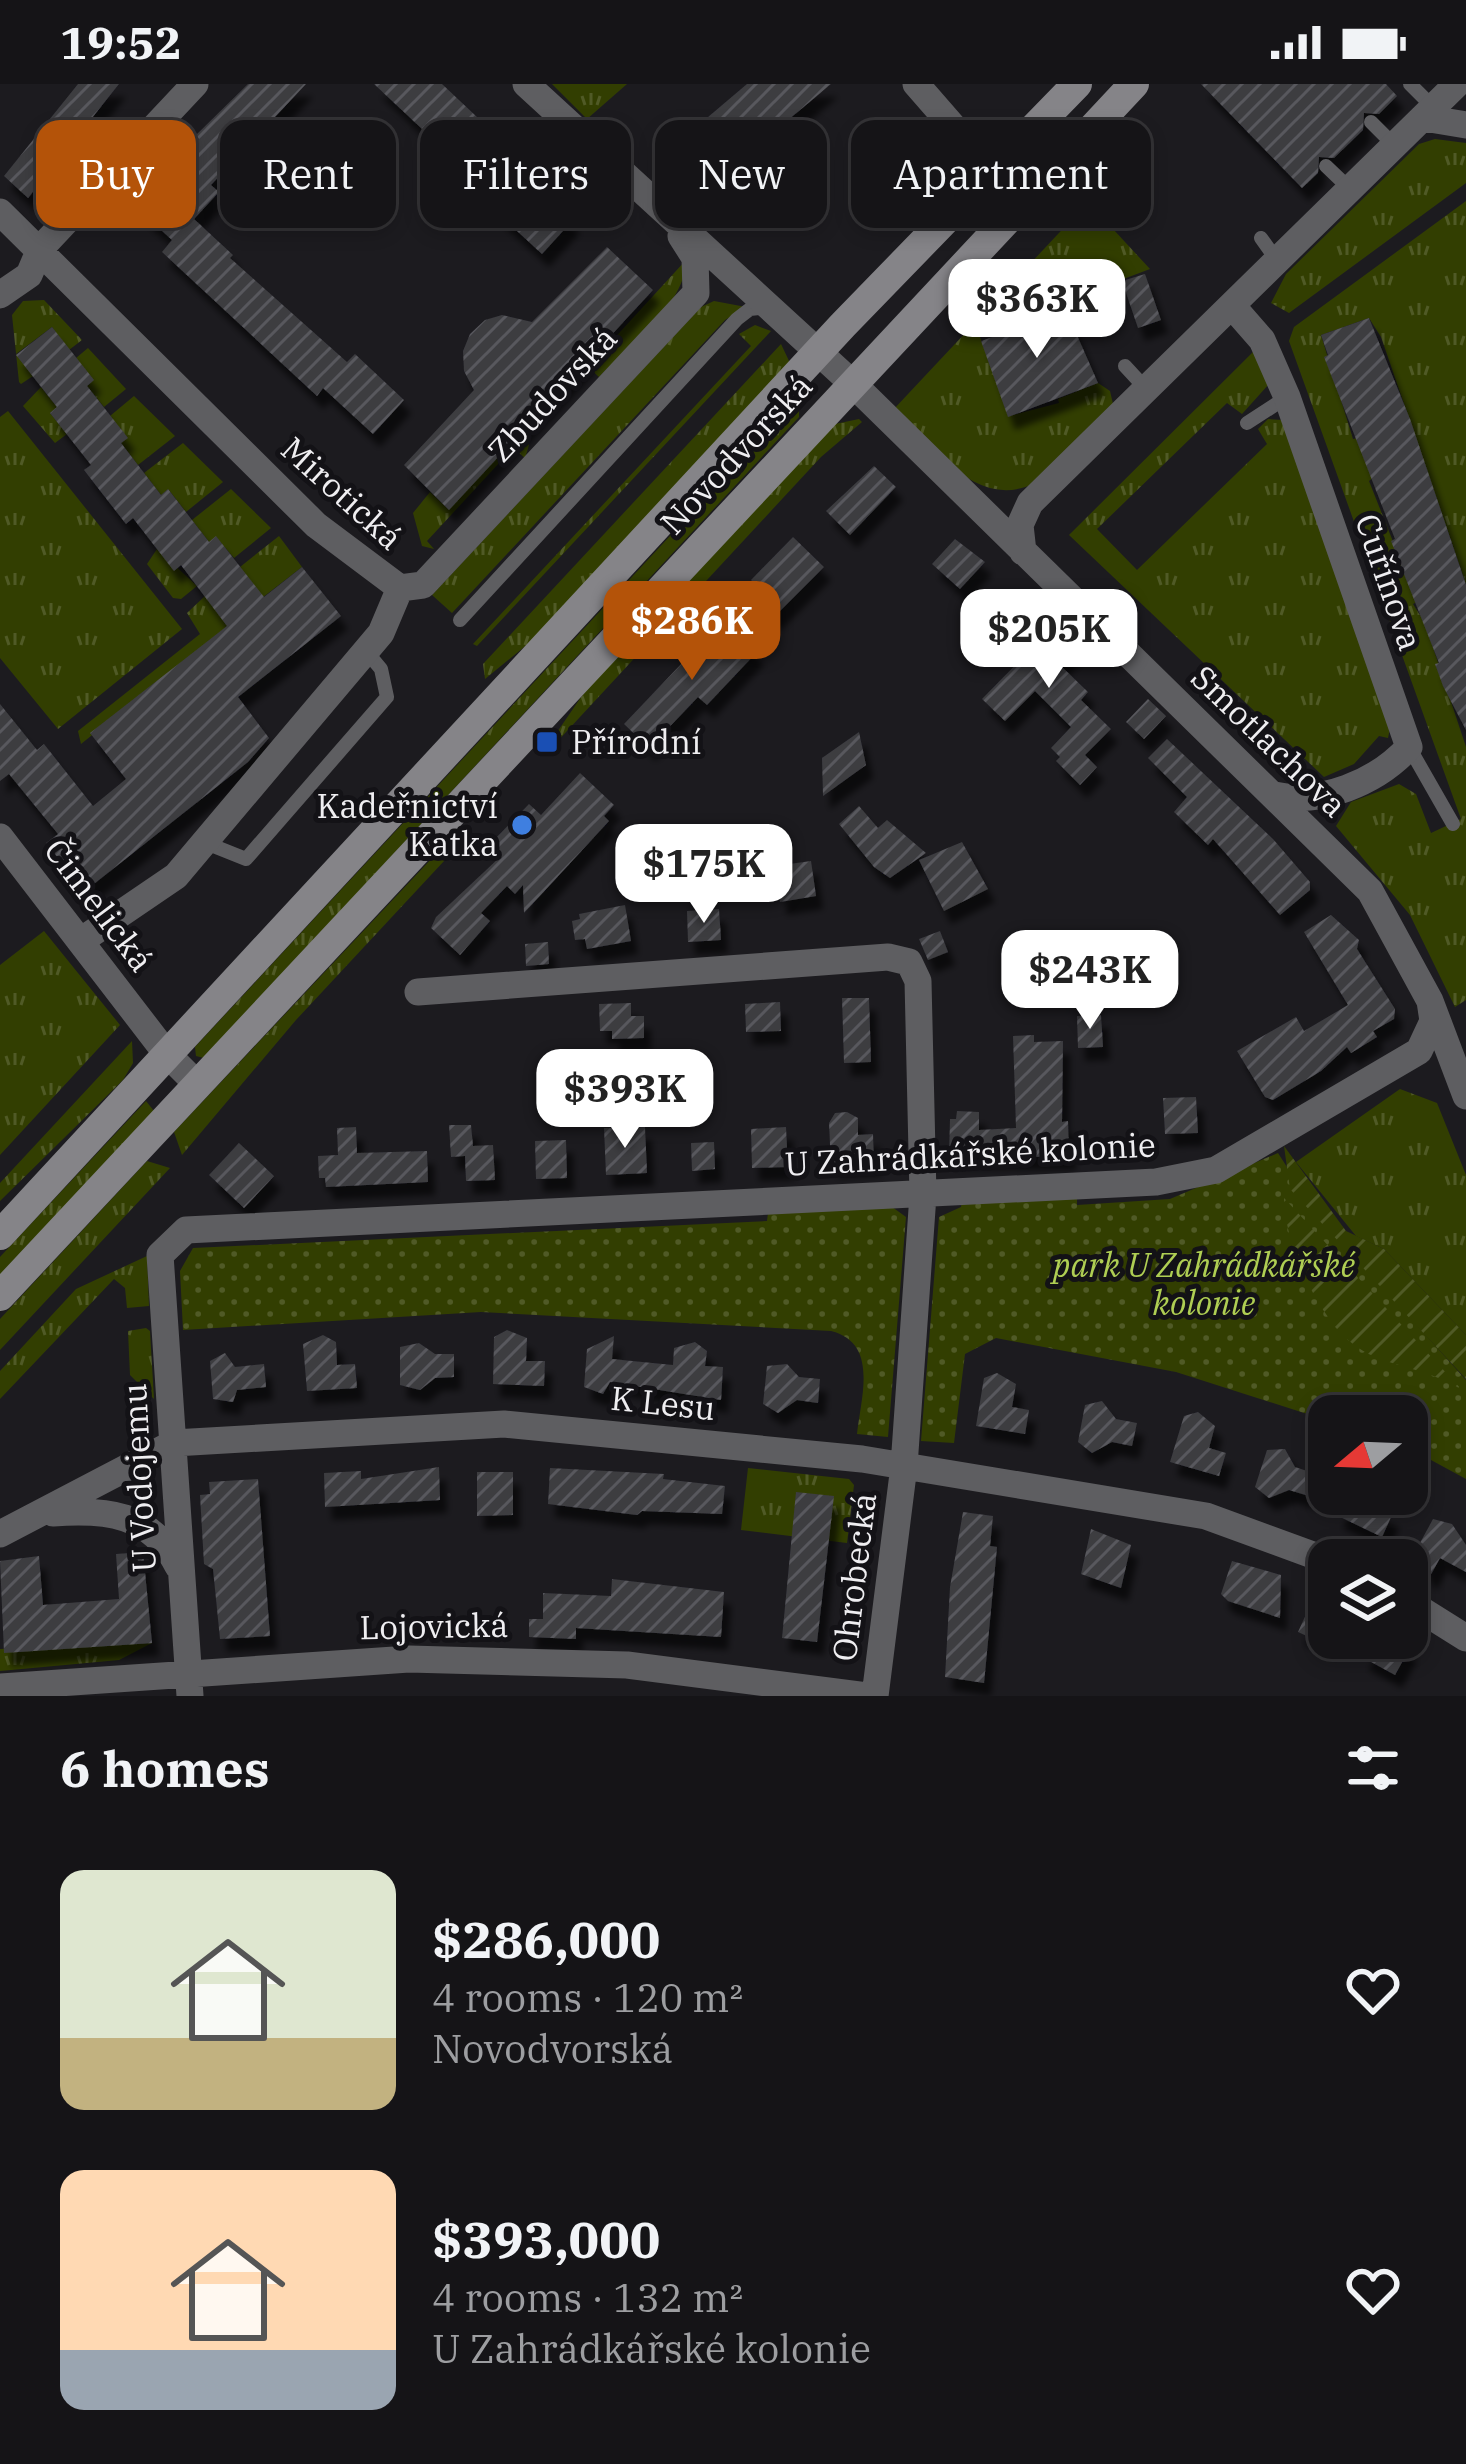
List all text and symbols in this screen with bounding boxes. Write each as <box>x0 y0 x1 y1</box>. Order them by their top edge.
text: 19:52 <box>60 13 182 71</box>
chip: Buy <box>36 120 196 228</box>
chip: Rent <box>220 120 396 228</box>
chip: Filters <box>420 120 631 228</box>
chip: New <box>655 120 827 228</box>
chip: Apartment <box>851 120 1151 228</box>
pin: $363K <box>953 259 1121 361</box>
text: $363K <box>975 272 1099 323</box>
street label: Zbudovská <box>478 317 626 471</box>
street label: Novodvorská <box>650 364 821 543</box>
street label: Mirotická <box>273 427 412 558</box>
street label: Cuřínova <box>1346 508 1433 656</box>
pin: $286K <box>608 581 776 683</box>
pin: $205K <box>965 589 1133 691</box>
text: $286K <box>630 594 754 645</box>
text: $205K <box>987 602 1111 653</box>
street label: Smotlachova <box>1182 656 1356 826</box>
place label: Přírodní <box>571 720 701 763</box>
marker: Přírodní <box>534 729 560 755</box>
place label: Kadeřnictví Katka <box>317 784 498 865</box>
marker: Kadeřnictví Katka <box>509 812 535 838</box>
pin: $175K <box>620 824 788 926</box>
street label: Čimelická <box>35 830 163 980</box>
text: $175K <box>642 837 766 888</box>
pin: $243K <box>1006 930 1174 1032</box>
text: $243K <box>1028 943 1152 994</box>
pin: $393K <box>541 1049 709 1151</box>
text: $393K <box>563 1062 687 1113</box>
street label: U Zahrádkářské kolonie <box>783 1122 1157 1185</box>
park label: park U Zahrádkářské kolonie <box>1050 1243 1356 1324</box>
street label: K Lesu <box>609 1376 717 1429</box>
street label: U Vodojemu <box>112 1382 165 1574</box>
north arrow <box>1308 1395 1428 1515</box>
map controls <box>1308 1395 1428 1659</box>
street label: Ohrobecká <box>822 1490 885 1664</box>
button: layers <box>1308 1539 1428 1659</box>
street label: Lojovická <box>359 1603 509 1648</box>
text: 6 homes <box>60 1735 270 1801</box>
icon: filters <box>1340 1735 1406 1801</box>
text: $286,000 <box>432 1906 660 1972</box>
icon: home <box>156 1918 300 2062</box>
icon: heart <box>1340 1957 1406 2023</box>
text: 4 rooms · 120 m² <box>432 1972 743 2023</box>
text: Novodvorská <box>432 2023 673 2074</box>
text: $393,000 <box>432 2206 660 2272</box>
icon: home <box>156 2218 300 2362</box>
icon: heart <box>1340 2257 1406 2323</box>
text: 4 rooms · 132 m² <box>432 2272 743 2323</box>
text: U Zahrádkářské kolonie <box>432 2323 871 2374</box>

